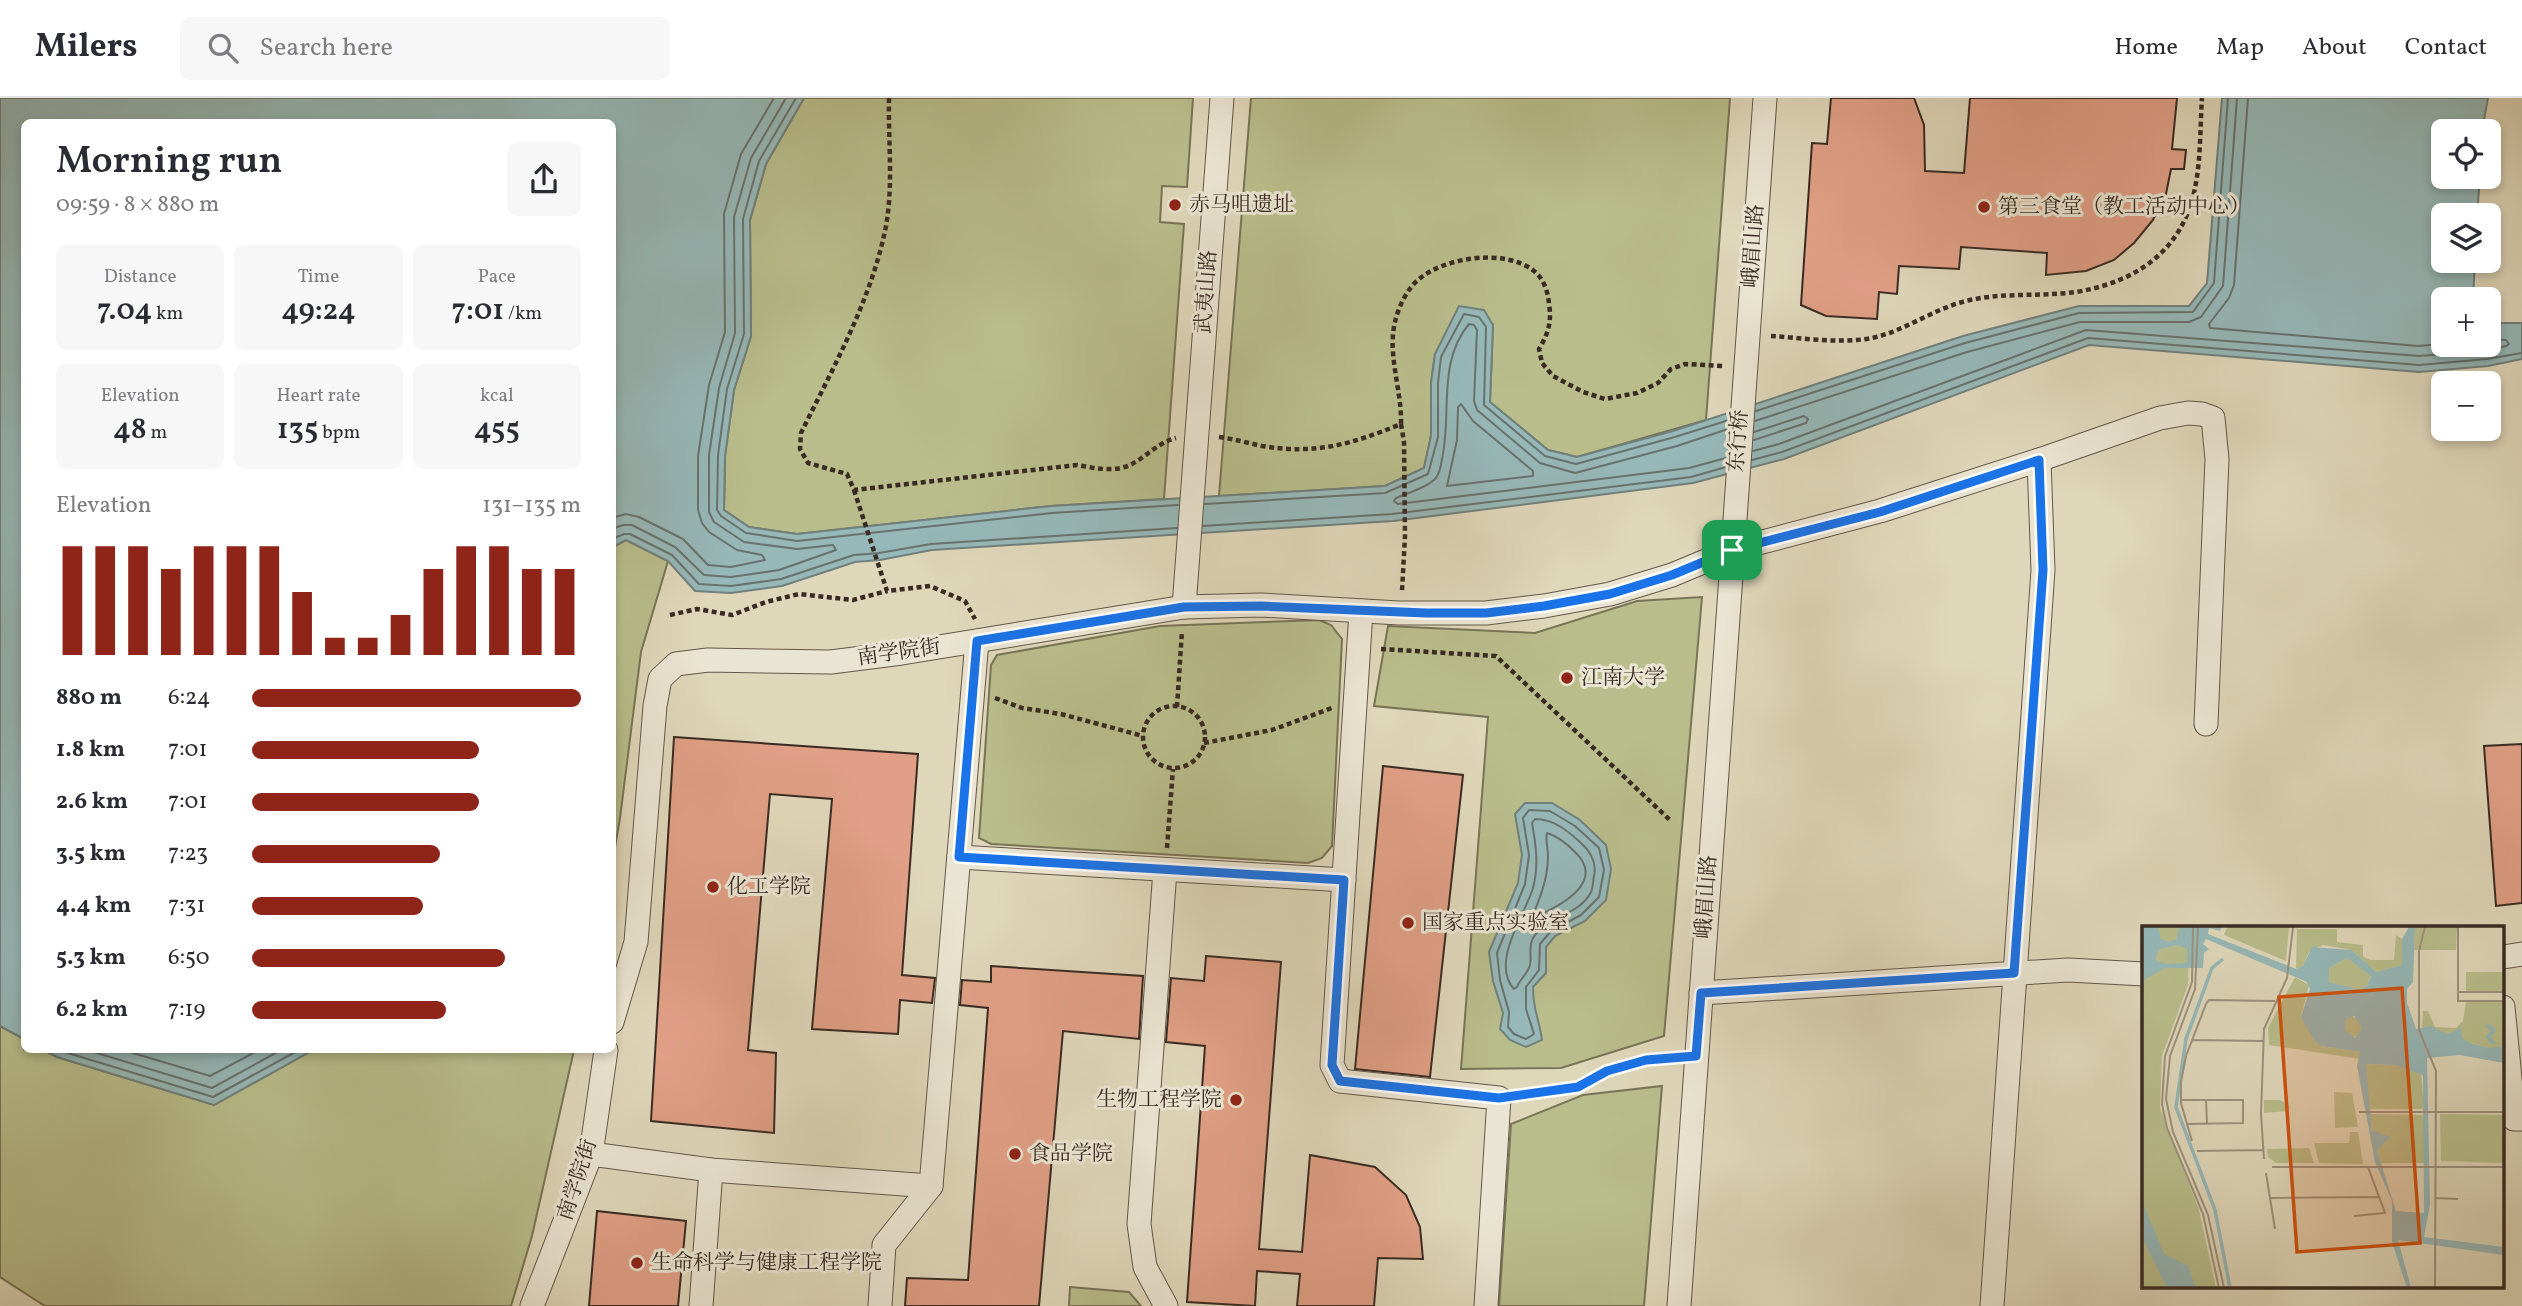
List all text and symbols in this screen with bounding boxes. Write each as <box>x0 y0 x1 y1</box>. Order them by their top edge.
search box <box>180 17 670 80</box>
text: Milers <box>35 25 138 71</box>
icon: search <box>204 29 242 67</box>
text: Search here <box>260 30 393 66</box>
text: Home <box>2114 31 2178 65</box>
text: Map <box>2216 31 2264 65</box>
text: About <box>2302 31 2367 65</box>
text: Contact <box>2405 31 2487 65</box>
map controls <box>2431 119 2501 441</box>
button: locate <box>2431 119 2501 189</box>
text: Morning run <box>56 136 282 189</box>
button: share <box>507 142 581 216</box>
text: 09:59 · 8 × 880 m <box>56 189 219 221</box>
place label: 赤马咀遗址 <box>1189 191 1294 220</box>
place label: 第三食堂（教工活动中心） <box>1998 193 2250 222</box>
marker: 赤马咀遗址 <box>1167 197 1183 213</box>
marker: 第三食堂（教工活动中心） <box>1976 199 1992 215</box>
street label: 峨眉山路 <box>1737 203 1771 289</box>
button: layers <box>2431 203 2501 273</box>
street label: 武夷山路 <box>1190 249 1224 335</box>
text: Distance <box>104 264 177 290</box>
text: Time <box>298 264 339 290</box>
text: Pace <box>478 264 516 290</box>
button: + <box>2431 287 2501 357</box>
text: 7.04 <box>97 290 152 332</box>
text: 49:24 <box>281 290 356 332</box>
text: 7:01 <box>452 290 504 332</box>
text: km <box>152 301 183 327</box>
text: /km <box>504 301 542 327</box>
button: − <box>2431 371 2501 441</box>
text: Elevation <box>101 383 180 409</box>
text: Heart rate <box>277 383 360 409</box>
text: kcal <box>480 383 514 409</box>
text: 48 <box>113 409 147 451</box>
text: 135 <box>277 409 318 451</box>
text: 455 <box>474 409 520 451</box>
street label: 东行桥 <box>1722 409 1756 473</box>
text: m <box>147 420 167 446</box>
text: bpm <box>318 420 360 446</box>
text: Elevation <box>56 490 152 522</box>
text: 131–135 m <box>482 490 581 522</box>
pin <box>1702 520 1762 580</box>
icon: arrive <box>1713 531 1751 569</box>
street label: 南学院街 <box>855 633 943 673</box>
place label: 江南大学 <box>1581 664 1665 693</box>
marker: 江南大学 <box>1559 670 1575 686</box>
text: 880 m <box>56 682 122 714</box>
text: 6:24 <box>168 682 210 714</box>
text: 1.8 km <box>56 734 125 766</box>
text: 7:01 <box>168 734 207 766</box>
text: 2.6 km <box>56 786 128 818</box>
text: 7:01 <box>168 786 207 818</box>
text: 3.5 km <box>56 838 126 870</box>
text: 7:23 <box>168 838 208 870</box>
street label: 峨眉山路 <box>1690 854 1724 940</box>
place label: 化工学院 <box>727 873 811 902</box>
marker: 化工学院 <box>705 879 721 895</box>
text: 4.4 km <box>56 890 131 922</box>
text: 7:31 <box>168 890 205 922</box>
place label: 国家重点实验室 <box>1422 909 1569 938</box>
marker: 国家重点实验室 <box>1400 915 1416 931</box>
inset map <box>2142 926 2504 1288</box>
text: 5.3 km <box>56 942 126 974</box>
text: 6:50 <box>168 942 210 974</box>
text: 6.2 km <box>56 994 128 1026</box>
text: 7:19 <box>168 994 205 1026</box>
place label: 生物工程学院 <box>1096 1086 1222 1115</box>
marker: 生物工程学院 <box>1228 1092 1244 1108</box>
street label: 南学院街 <box>551 1136 605 1224</box>
place label: 食品学院 <box>1029 1140 1113 1169</box>
marker: 食品学院 <box>1007 1146 1023 1162</box>
place label: 生命科学与健康工程学院 <box>651 1249 882 1278</box>
marker: 生命科学与健康工程学院 <box>629 1255 645 1271</box>

